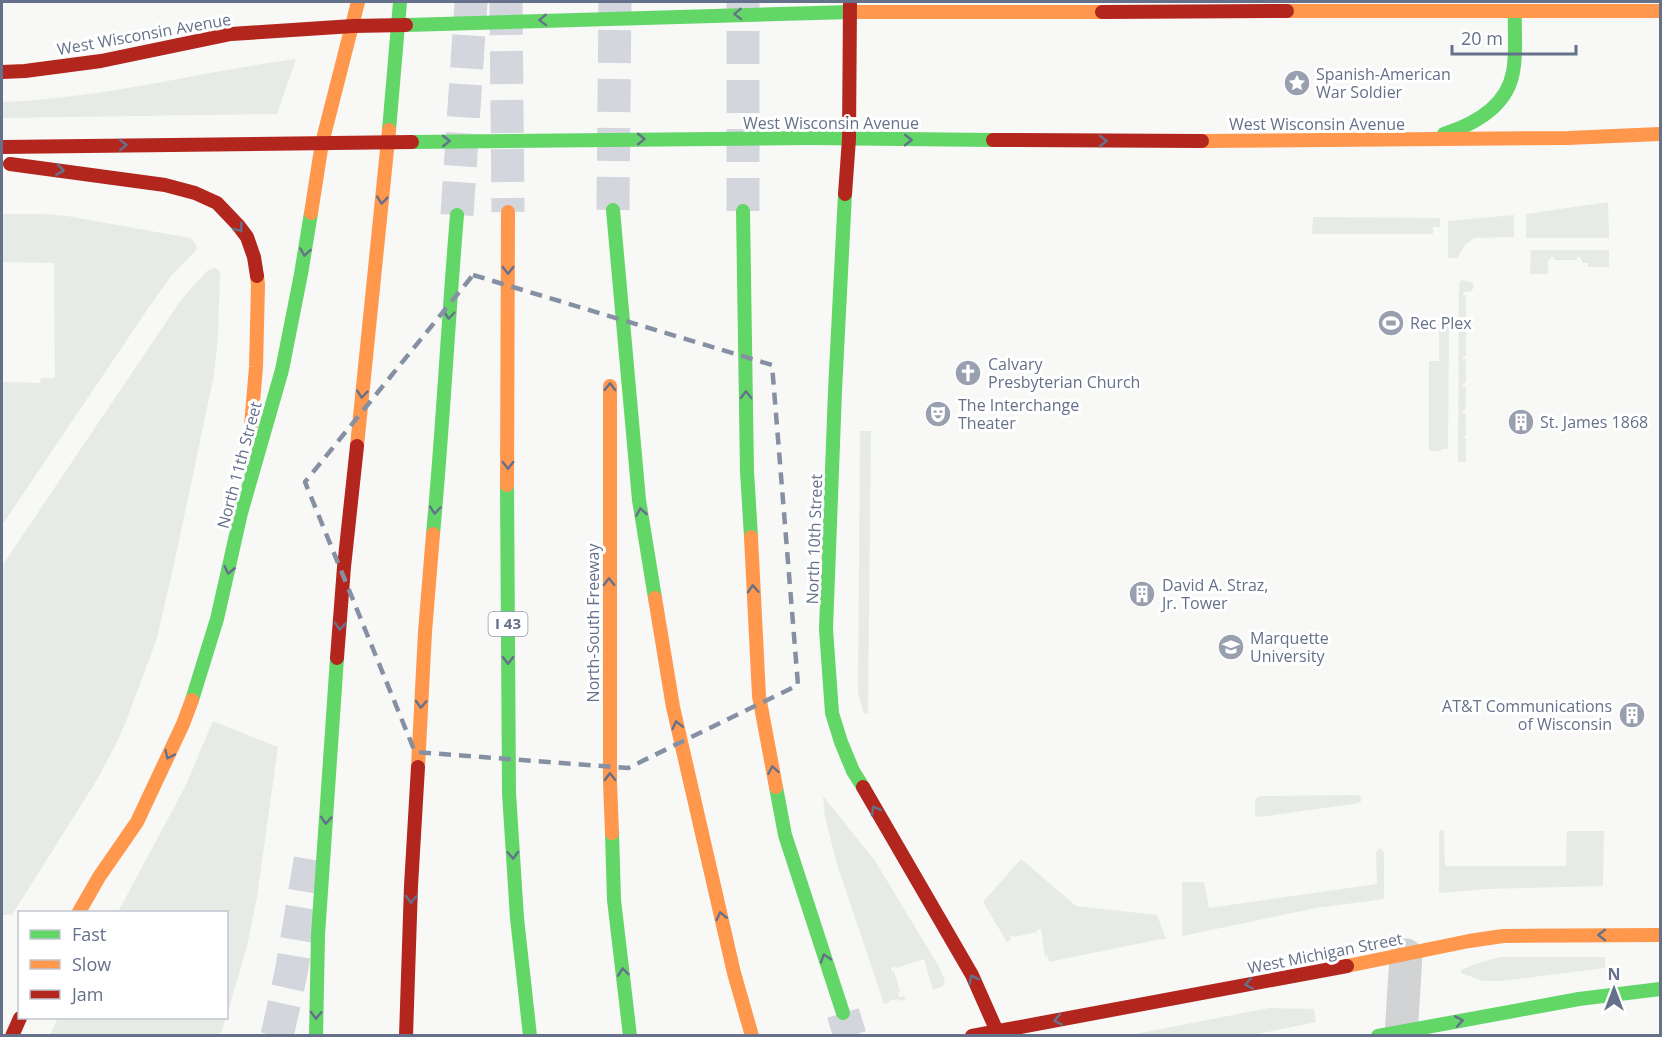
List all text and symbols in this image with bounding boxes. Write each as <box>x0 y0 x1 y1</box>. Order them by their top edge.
street label: West Wisconsin Avenue <box>55 8 233 60</box>
one-way arrow <box>733 8 742 21</box>
one-way arrow <box>538 14 547 27</box>
scale bar <box>1452 18 1576 56</box>
text: 20 m <box>1461 26 1503 50</box>
place label: Spanish-American War Soldier <box>1316 63 1451 103</box>
place icon: Spanish-American War Soldier <box>1282 68 1312 98</box>
street label: West Wisconsin Avenue <box>743 112 919 134</box>
street label: West Wisconsin Avenue <box>1229 113 1405 135</box>
one-way arrow <box>636 133 645 146</box>
one-way arrow <box>903 134 912 146</box>
one-way arrow <box>441 135 450 148</box>
one-way arrow <box>1098 135 1107 147</box>
one-way arrow <box>118 139 127 151</box>
one-way arrow <box>55 163 64 175</box>
one-way arrow <box>376 196 389 205</box>
one-way arrow <box>232 221 243 232</box>
one-way arrow <box>299 248 311 257</box>
one-way arrow <box>502 266 514 275</box>
sports icon: Rec Plex <box>1376 308 1406 338</box>
one-way arrow <box>443 311 456 320</box>
place label: Rec Plex <box>1410 312 1472 334</box>
place label: Calvary Presbyterian Church <box>988 353 1140 393</box>
church icon: Calvary Presbyterian Church <box>953 358 983 388</box>
one-way arrow <box>604 383 616 392</box>
one-way arrow <box>356 390 369 399</box>
one-way arrow <box>739 390 752 399</box>
place label: The Interchange Theater <box>958 394 1079 434</box>
street label: North 11th Street <box>211 399 267 531</box>
theatre icon: The Interchange Theater <box>923 399 953 429</box>
building icon: St. James 1868 <box>1506 407 1536 437</box>
place label: St. James 1868 <box>1540 411 1648 433</box>
one-way arrow <box>502 461 514 470</box>
street label: North 10th Street <box>801 473 827 605</box>
one-way arrow <box>429 505 442 514</box>
one-way arrow <box>636 508 648 517</box>
street label: North-South Freeway <box>582 543 604 702</box>
one-way arrow <box>223 565 236 575</box>
place label: David A. Straz, Jr. Tower <box>1160 574 1269 614</box>
one-way arrow <box>603 578 615 587</box>
building icon: David A. Straz, Jr. Tower <box>1127 579 1157 609</box>
one-way arrow <box>747 585 760 594</box>
road number: I 43 <box>488 612 528 636</box>
one-way arrow <box>334 621 347 630</box>
place label: Marquette University <box>1250 627 1329 667</box>
school or university icon: Marquette University <box>1216 632 1246 662</box>
one-way arrow <box>502 656 514 665</box>
place label: AT&T Communications of Wisconsin <box>1442 695 1612 735</box>
one-way arrow <box>414 700 427 709</box>
building icon: AT&T Communications of Wisconsin <box>1617 700 1647 730</box>
one-way arrow <box>671 721 684 731</box>
one-way arrow <box>164 749 176 760</box>
one-way arrow <box>767 765 780 775</box>
one-way arrow <box>604 773 616 782</box>
one-way arrow <box>871 806 882 816</box>
one-way arrow <box>319 816 332 825</box>
one-way arrow <box>506 850 519 859</box>
one-way arrow <box>405 894 417 903</box>
legend <box>18 911 228 1019</box>
one-way arrow <box>715 911 728 921</box>
text: Fast <box>72 922 106 946</box>
street label: West Michigan Street <box>1246 927 1405 979</box>
one-way arrow <box>1598 929 1607 942</box>
text: Slow <box>72 952 111 976</box>
one-way arrow <box>819 953 832 964</box>
north arrow <box>1584 959 1644 1019</box>
text: N <box>1607 963 1621 985</box>
one-way arrow <box>617 967 629 976</box>
one-way arrow <box>969 974 981 985</box>
one-way arrow <box>1245 977 1255 990</box>
text: Jam <box>70 982 104 1006</box>
one-way arrow <box>309 1010 322 1019</box>
one-way arrow <box>1053 1013 1063 1026</box>
one-way arrow <box>1454 1015 1464 1027</box>

